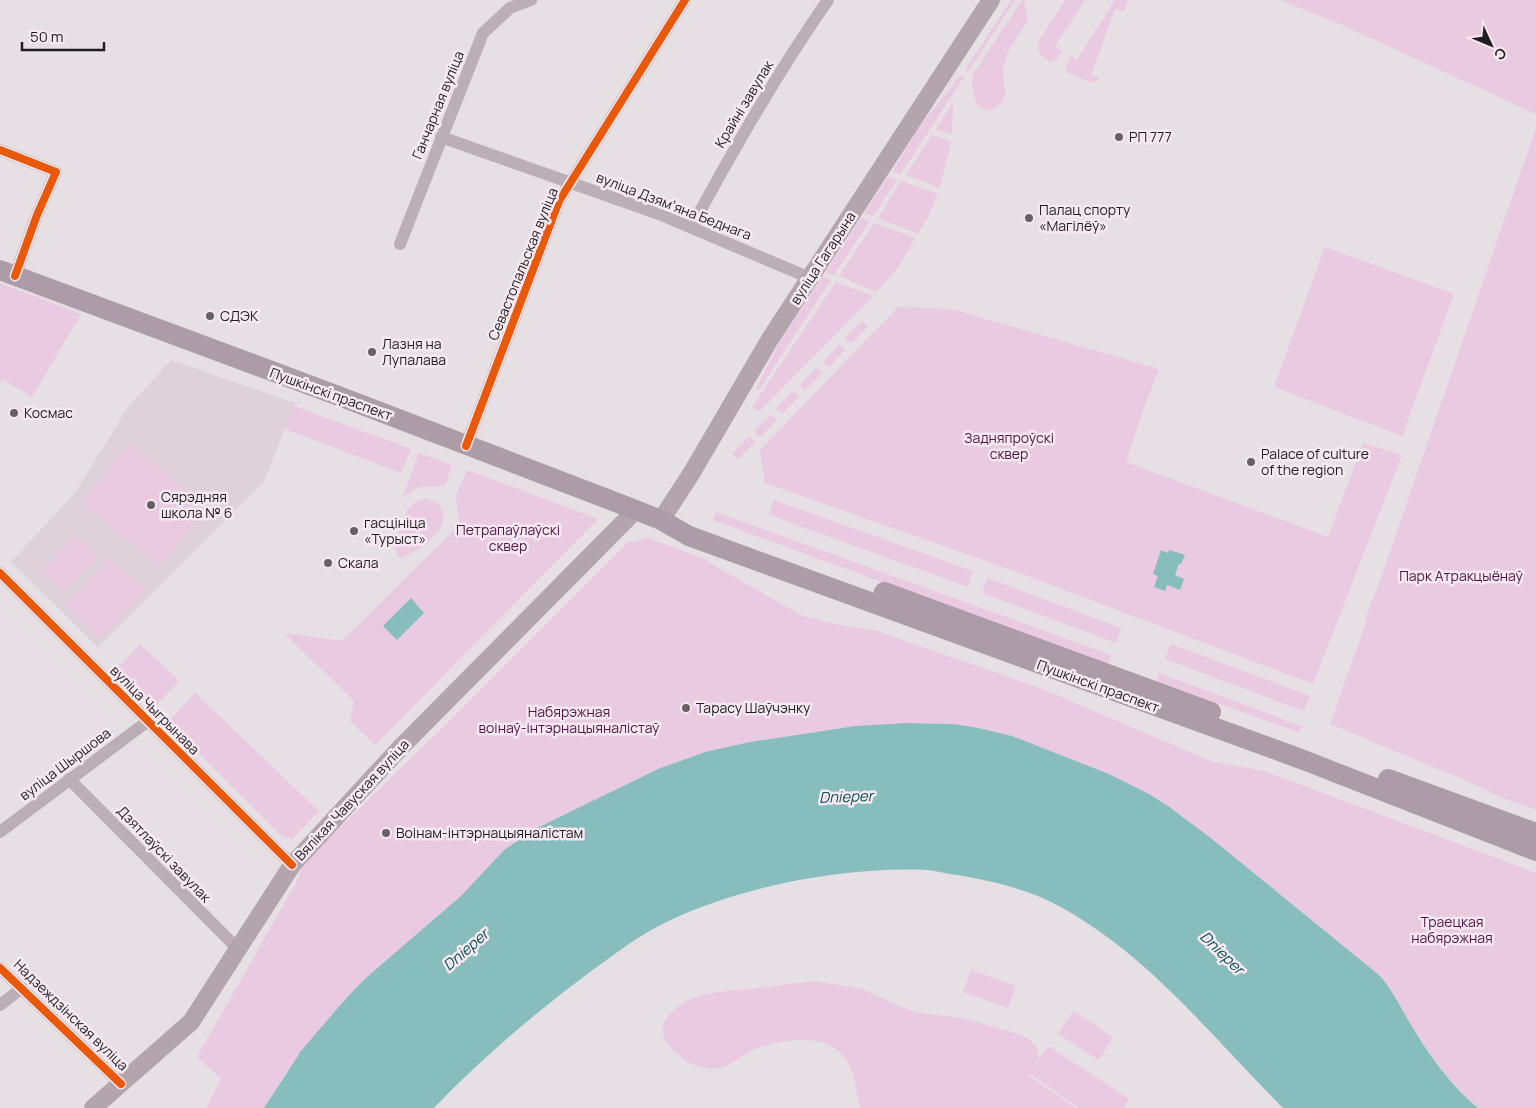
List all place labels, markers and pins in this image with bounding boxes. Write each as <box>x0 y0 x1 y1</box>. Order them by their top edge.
place label: РП 777 <box>1129 127 1172 146</box>
marker: РП 777 <box>1113 131 1125 143</box>
place label: Палац спорту «Магілёў» <box>1039 200 1131 235</box>
marker: Палац спорту «Магілёў» <box>1023 212 1035 224</box>
place label: СДЭК <box>220 306 259 325</box>
marker: СДЭК <box>204 310 216 322</box>
place label: Лазня на Лупалава <box>382 334 446 369</box>
marker: Лазня на Лупалава <box>366 346 378 358</box>
place label: Космас <box>24 403 73 422</box>
marker: Космас <box>8 407 20 419</box>
place label: Palace of culture of the region <box>1261 444 1369 479</box>
marker: Palace of culture of the region <box>1245 456 1257 468</box>
place label: Сярэдняя школа № 6 <box>161 487 232 522</box>
marker: Сярэдняя школа № 6 <box>145 499 157 511</box>
place label: гасцініца «Турыст» <box>364 513 426 548</box>
marker: гасцініца «Турыст» <box>348 525 360 537</box>
place label: Скала <box>338 553 379 572</box>
marker: Скала <box>322 557 334 569</box>
place label: Тарасу Шаўчэнку <box>696 698 811 717</box>
marker: Тарасу Шаўчэнку <box>680 702 692 714</box>
place label: Воінам-інтэрнацыяналістам <box>396 823 583 842</box>
marker: Воінам-інтэрнацыяналістам <box>380 827 392 839</box>

